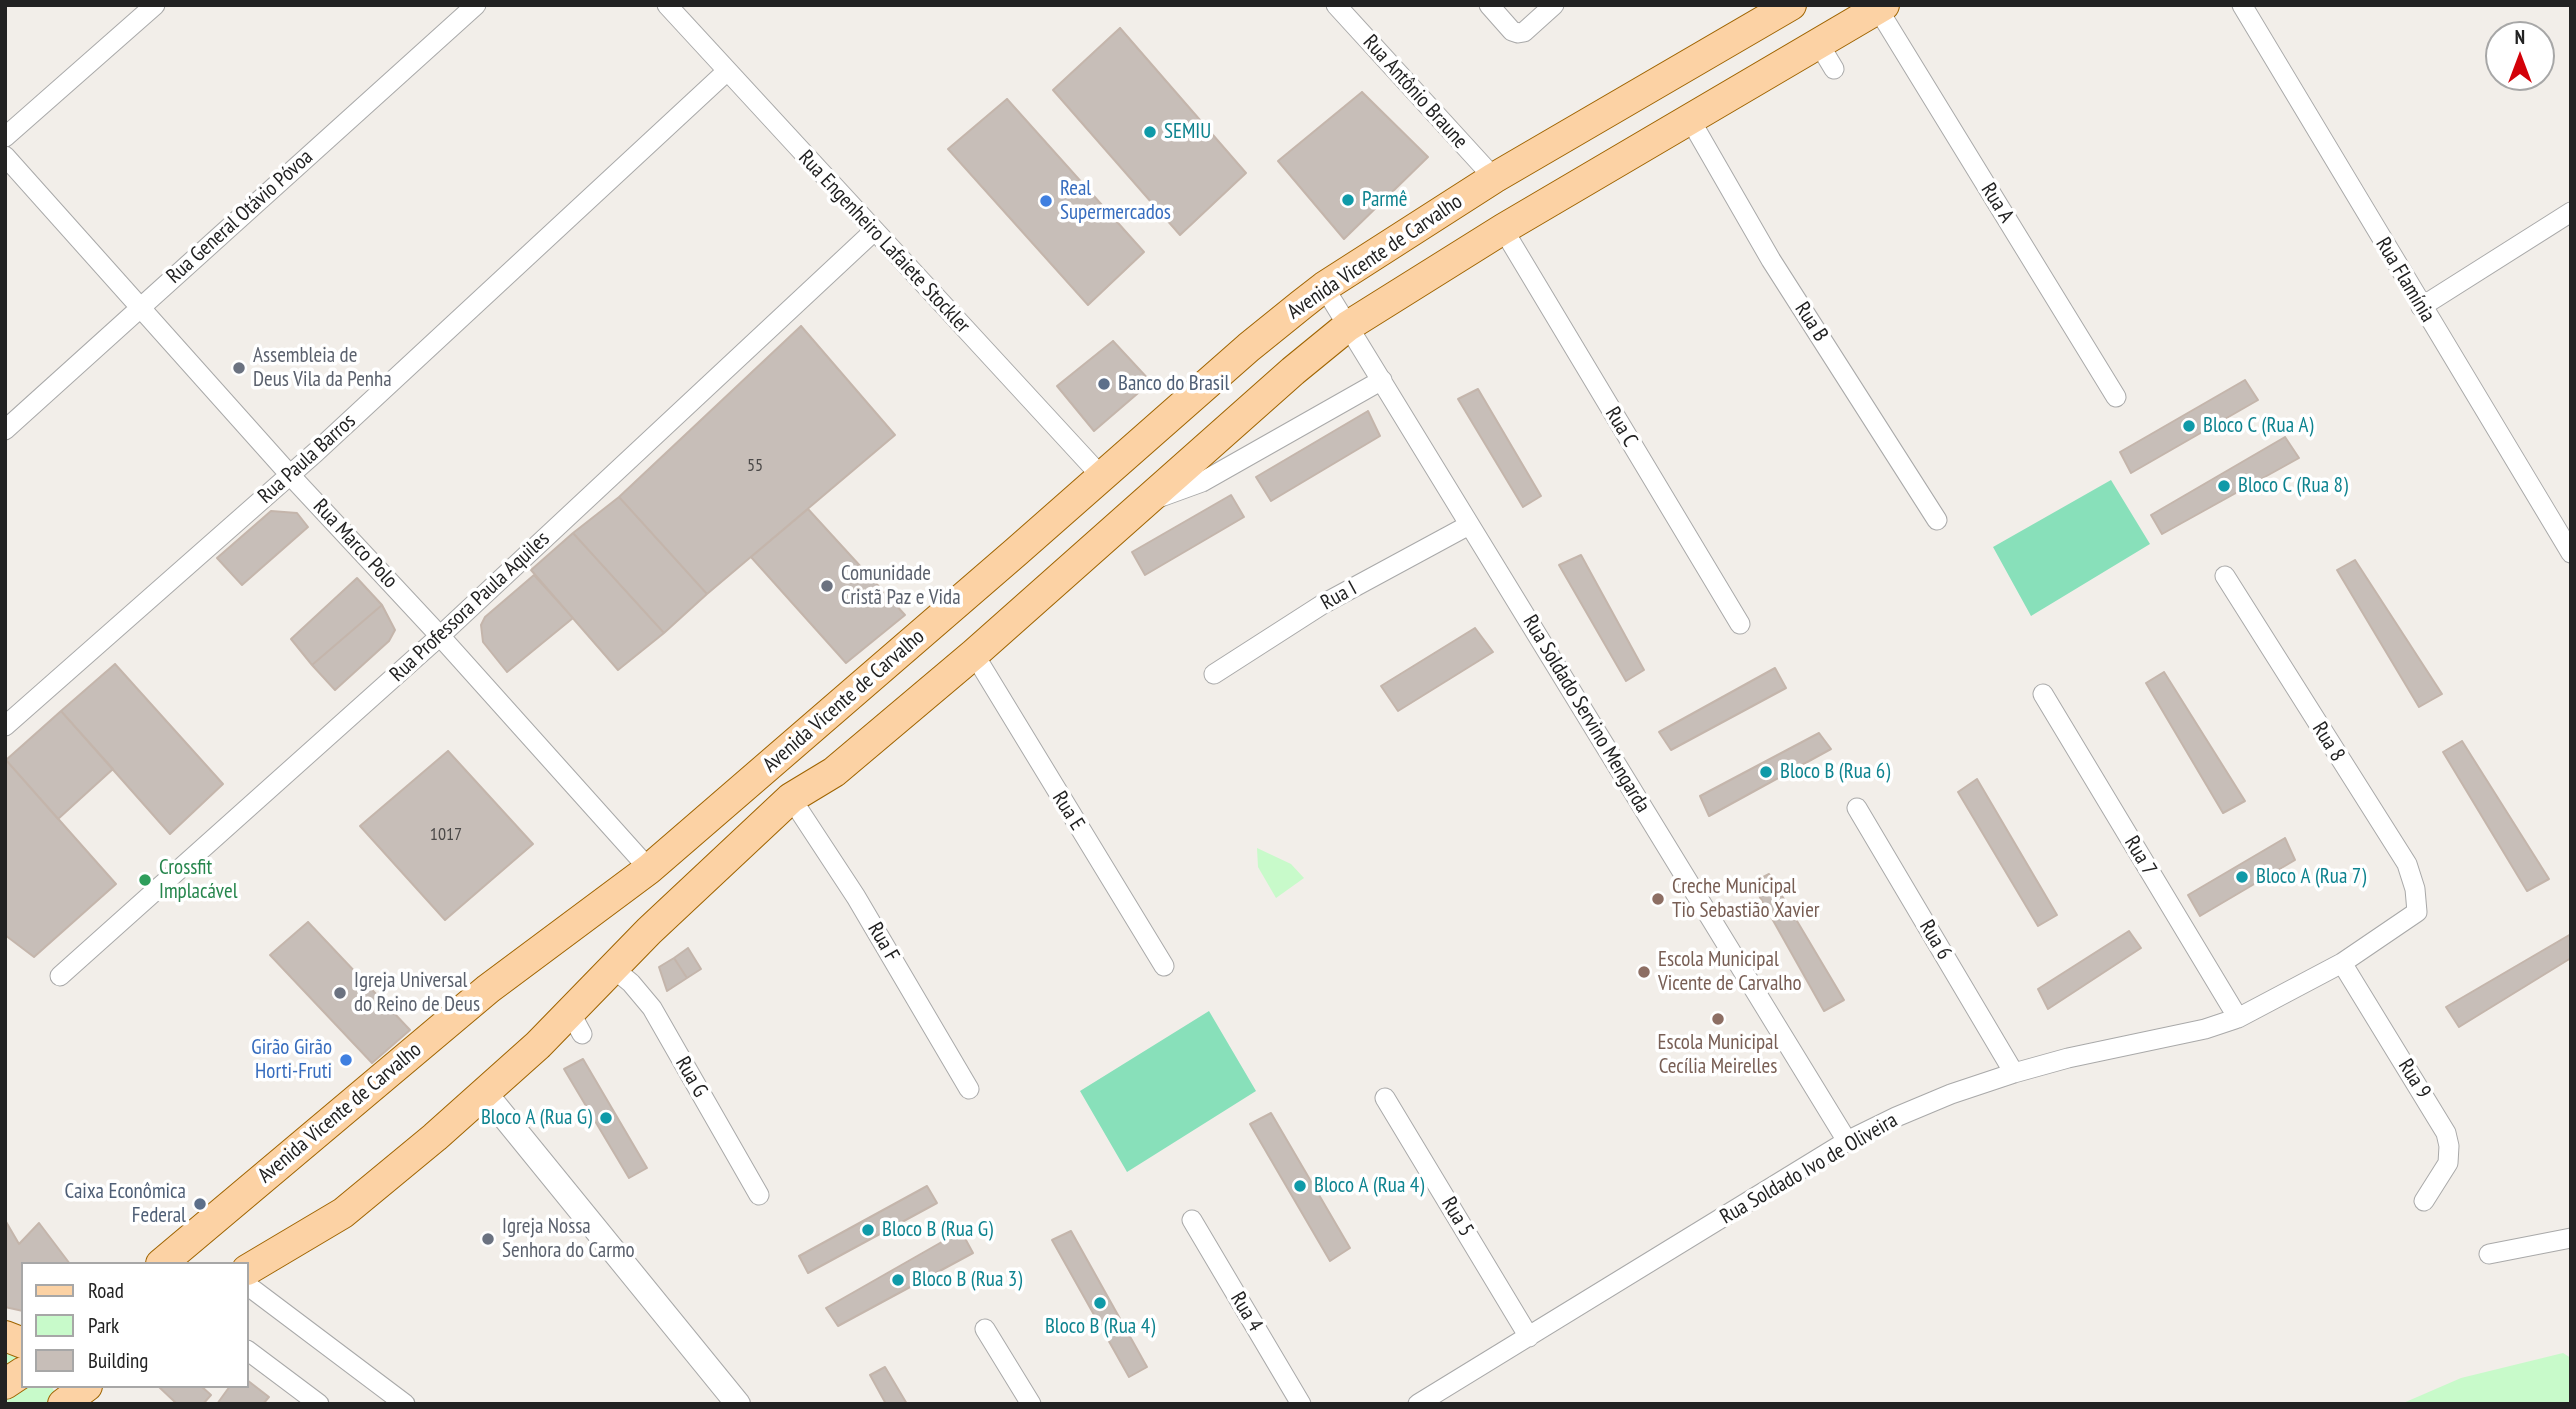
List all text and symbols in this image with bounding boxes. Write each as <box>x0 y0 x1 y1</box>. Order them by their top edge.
north arrow <box>2485 21 2555 91</box>
text: N <box>2515 25 2525 49</box>
street label: Rua Antônio Braune <box>1357 30 1473 154</box>
place label: SEMIU <box>1164 119 1211 145</box>
marker: SEMIU <box>1142 124 1158 140</box>
street label: Rua General Otávio Póvoa <box>162 145 318 289</box>
street label: Rua Engenheiro Lafaiete Stockler <box>793 146 975 338</box>
place label: Real Supermercados <box>1060 176 1171 226</box>
street label: Rua A <box>1975 179 2019 227</box>
place label: Parmê <box>1362 187 1407 213</box>
street label: Avenida Vicente de Carvalho <box>1283 189 1467 325</box>
marker: Parmê <box>1340 192 1356 208</box>
marker: Real Supermercados <box>1038 193 1054 209</box>
street label: Rua Flamínia <box>2370 233 2440 327</box>
street label: Rua B <box>1789 298 1833 346</box>
place label: Assembleia de Deus Vila da Penha <box>253 343 392 393</box>
marker: Assembleia de Deus Vila da Penha <box>231 360 247 376</box>
place label: Banco do Brasil <box>1118 371 1229 397</box>
marker: Banco do Brasil <box>1096 376 1112 392</box>
street label: Rua C <box>1599 403 1643 451</box>
street label: Rua Paula Barros <box>253 409 361 509</box>
place label: Bloco C (Rua A) <box>2203 413 2313 439</box>
marker: Bloco C (Rua A) <box>2181 418 2197 434</box>
house number: 55 <box>747 455 763 477</box>
place label: Bloco C (Rua 8) <box>2238 473 2348 499</box>
marker: Bloco C (Rua 8) <box>2216 478 2232 494</box>
street label: Rua Marco Polo <box>308 494 402 594</box>
street label: Rua Professora Paula Aquiles <box>385 527 555 687</box>
place label: Comunidade Cristã Paz e Vida <box>841 561 961 611</box>
street label: Rua I <box>1317 576 1361 616</box>
marker: Comunidade Cristã Paz e Vida <box>819 578 835 594</box>
street label: Rua Soldado Servino Mengarda <box>1517 611 1655 817</box>
street label: Avenida Vicente de Carvalho <box>758 624 930 778</box>
street label: Rua 8 <box>2306 718 2350 766</box>
place label: Bloco B (Rua 6) <box>1780 759 1890 785</box>
marker: Bloco B (Rua 6) <box>1758 764 1774 780</box>
street label: Rua E <box>1046 787 1090 835</box>
house number: 1017 <box>430 824 462 846</box>
street label: Rua 7 <box>2119 832 2161 880</box>
place label: Crossfit Implacável <box>159 855 238 905</box>
place label: Bloco A (Rua 7) <box>2256 864 2366 890</box>
marker: Bloco A (Rua 7) <box>2234 869 2250 885</box>
marker: Crossfit Implacável <box>137 872 153 888</box>
place label: Creche Municipal Tio Sebastião Xavier <box>1672 874 1820 924</box>
marker: Creche Municipal Tio Sebastião Xavier <box>1650 891 1666 907</box>
street label: Rua 6 <box>1914 916 1956 964</box>
street label: Rua F <box>862 918 904 966</box>
place label: Escola Municipal Vicente de Carvalho <box>1658 947 1801 997</box>
marker: Escola Municipal Vicente de Carvalho <box>1636 964 1652 980</box>
place label: Igreja Universal do Reino de Deus <box>354 968 480 1018</box>
marker: Igreja Universal do Reino de Deus <box>332 985 348 1001</box>
marker: Escola Municipal Cecília Meirelles <box>1710 1011 1726 1027</box>
place label: Escola Municipal Cecília Meirelles <box>1658 1030 1778 1080</box>
place label: Girão Girão Horti-Fruti <box>251 1035 332 1085</box>
street label: Avenida Vicente de Carvalho <box>253 1037 427 1189</box>
marker: Girão Girão Horti-Fruti <box>338 1052 354 1068</box>
street label: Rua G <box>669 1052 713 1102</box>
street label: Rua 9 <box>2392 1055 2436 1103</box>
place label: Bloco A (Rua G) <box>481 1105 592 1131</box>
street label: Rua Soldado Ivo de Oliveira <box>1716 1108 1902 1230</box>
marker: Bloco A (Rua G) <box>598 1110 614 1126</box>
place label: Bloco A (Rua 4) <box>1314 1173 1424 1199</box>
marker: Bloco A (Rua 4) <box>1292 1178 1308 1194</box>
place label: Caixa Econômica Federal <box>65 1179 186 1229</box>
street label: Rua 5 <box>1436 1193 1478 1241</box>
marker: Caixa Econômica Federal <box>192 1196 208 1212</box>
place label: Igreja Nossa Senhora do Carmo <box>502 1214 635 1264</box>
place label: Bloco B (Rua G) <box>882 1217 993 1243</box>
marker: Bloco B (Rua G) <box>860 1222 876 1238</box>
marker: Igreja Nossa Senhora do Carmo <box>480 1231 496 1247</box>
legend <box>21 1262 248 1388</box>
place label: Bloco B (Rua 3) <box>912 1267 1022 1293</box>
marker: Bloco B (Rua 3) <box>890 1272 906 1288</box>
text: Road <box>88 1277 124 1304</box>
street label: Rua 4 <box>1225 1288 1267 1336</box>
marker: Bloco B (Rua 4) <box>1092 1295 1108 1311</box>
text: Park <box>88 1312 119 1339</box>
place label: Bloco B (Rua 4) <box>1045 1314 1155 1340</box>
text: Building <box>88 1347 148 1374</box>

